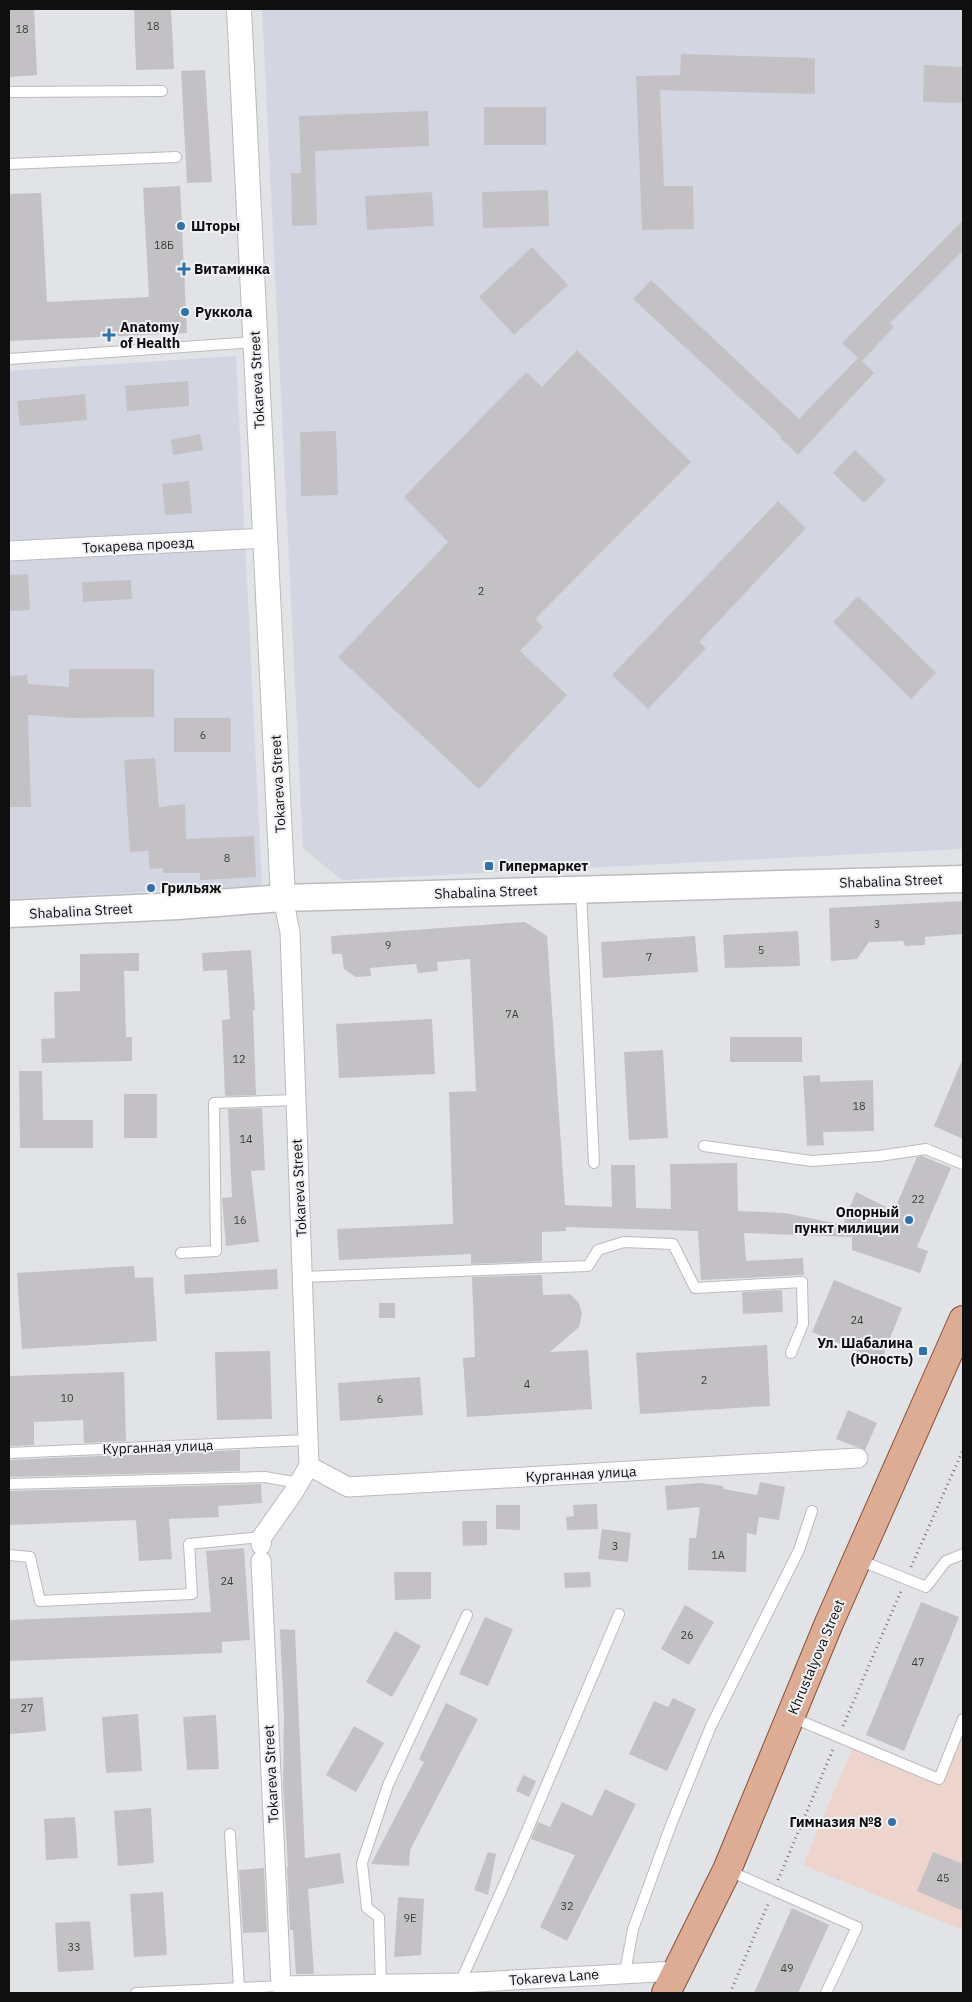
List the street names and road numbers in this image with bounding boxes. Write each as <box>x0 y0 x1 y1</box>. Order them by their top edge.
street label: Tokareva Street <box>245 330 269 430</box>
street label: Токарева проезд <box>82 533 194 557</box>
street label: Tokareva Street <box>266 734 290 834</box>
street label: Shabalina Street <box>839 870 943 892</box>
street label: Shabalina Street <box>434 881 538 903</box>
street label: Shabalina Street <box>29 899 133 923</box>
street label: Tokareva Street <box>287 1138 311 1238</box>
street label: Курганная улица <box>102 1436 214 1458</box>
street label: Курганная улица <box>525 1462 637 1486</box>
street label: Khrustalyova Street <box>784 1597 848 1717</box>
street label: Tokareva Street <box>259 1724 283 1824</box>
street label: Tokareva Lane <box>508 1965 600 1989</box>

